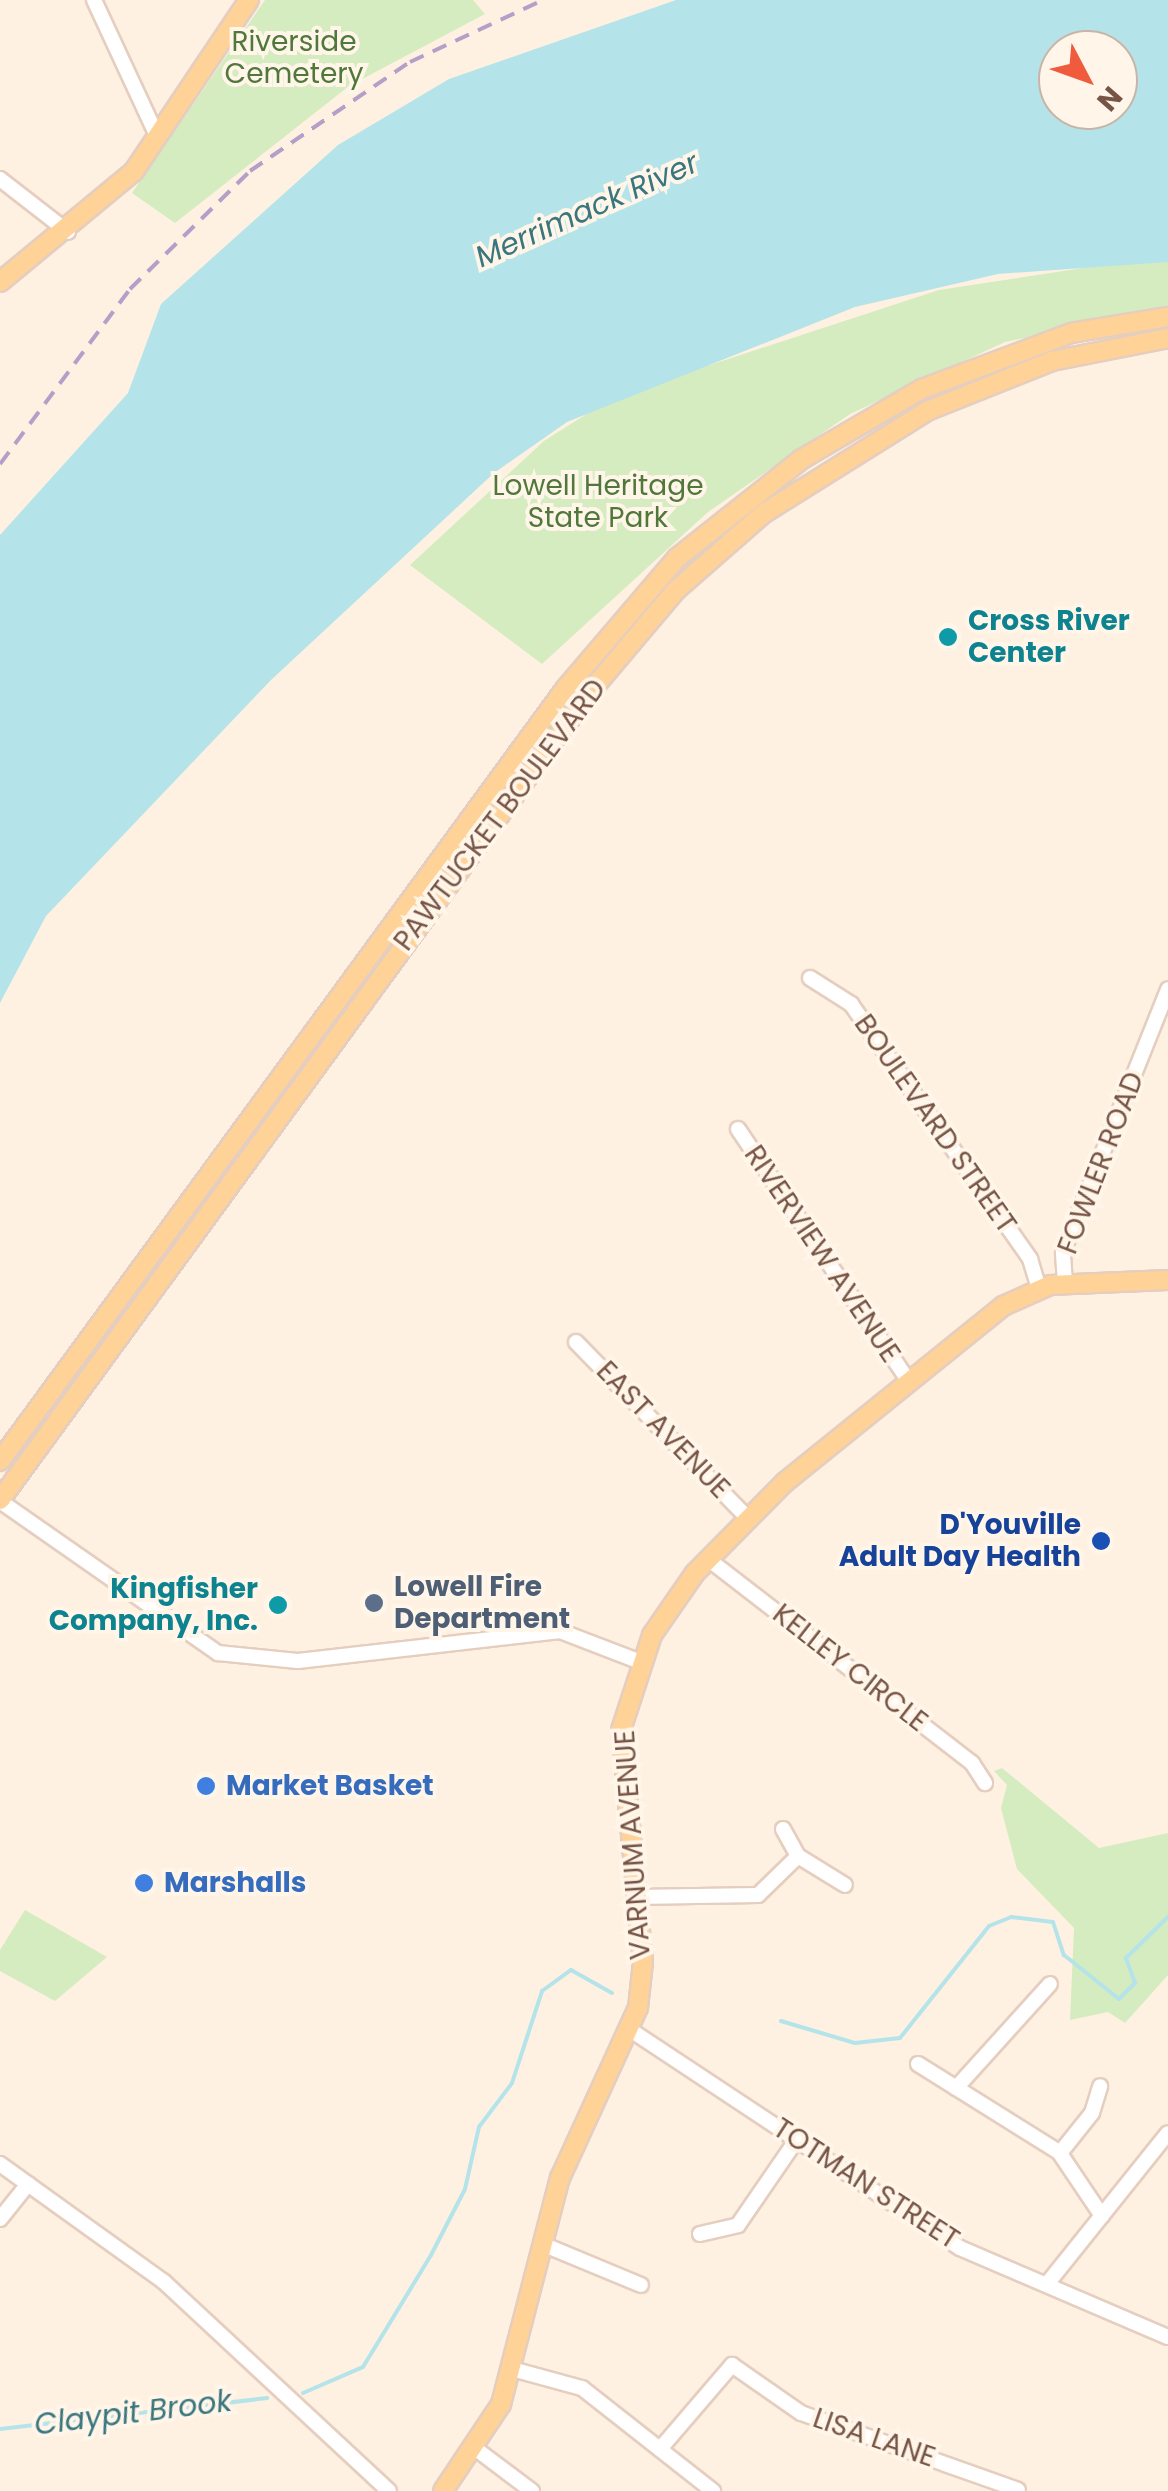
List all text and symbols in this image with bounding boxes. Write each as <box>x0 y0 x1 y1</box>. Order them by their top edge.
park label: Riverside Cemetery <box>225 25 363 91</box>
north arrow <box>1038 30 1138 130</box>
text: N <box>1088 78 1131 119</box>
water label: Merrimack River <box>470 145 704 275</box>
park label: Lowell Heritage State Park <box>492 469 704 535</box>
place label: Cross River Center <box>968 604 1130 670</box>
marker: Cross River Center <box>937 626 959 648</box>
street label: PAWTUCKET BOULEVARD <box>387 673 613 957</box>
street label: BOULEVARD STREET <box>847 1008 1023 1240</box>
street label: FOWLER ROAD <box>1051 1067 1151 1259</box>
street label: RIVERVIEW AVENUE <box>737 1139 907 1369</box>
street label: EAST AVENUE <box>589 1355 737 1505</box>
place label: D'Youville Adult Day Health <box>839 1508 1081 1574</box>
marker: D'Youville Adult Day Health <box>1090 1530 1112 1552</box>
place label: Lowell Fire Department <box>394 1570 570 1636</box>
place label: Kingfisher Company, Inc. <box>49 1572 258 1638</box>
marker: Lowell Fire Department <box>363 1592 385 1614</box>
marker: Kingfisher Company, Inc. <box>267 1594 289 1616</box>
street label: KELLEY CIRCLE <box>766 1597 934 1739</box>
street label: VARNUM AVENUE <box>608 1729 658 1961</box>
place label: Market Basket <box>226 1769 434 1803</box>
marker: Market Basket <box>195 1775 217 1797</box>
place label: Marshalls <box>164 1866 306 1900</box>
marker: Marshalls <box>133 1872 155 1894</box>
street label: TOTMAN STREET <box>767 2111 965 2257</box>
water label: Claypit Brook <box>32 2383 234 2443</box>
street label: LISA LANE <box>809 2401 939 2475</box>

